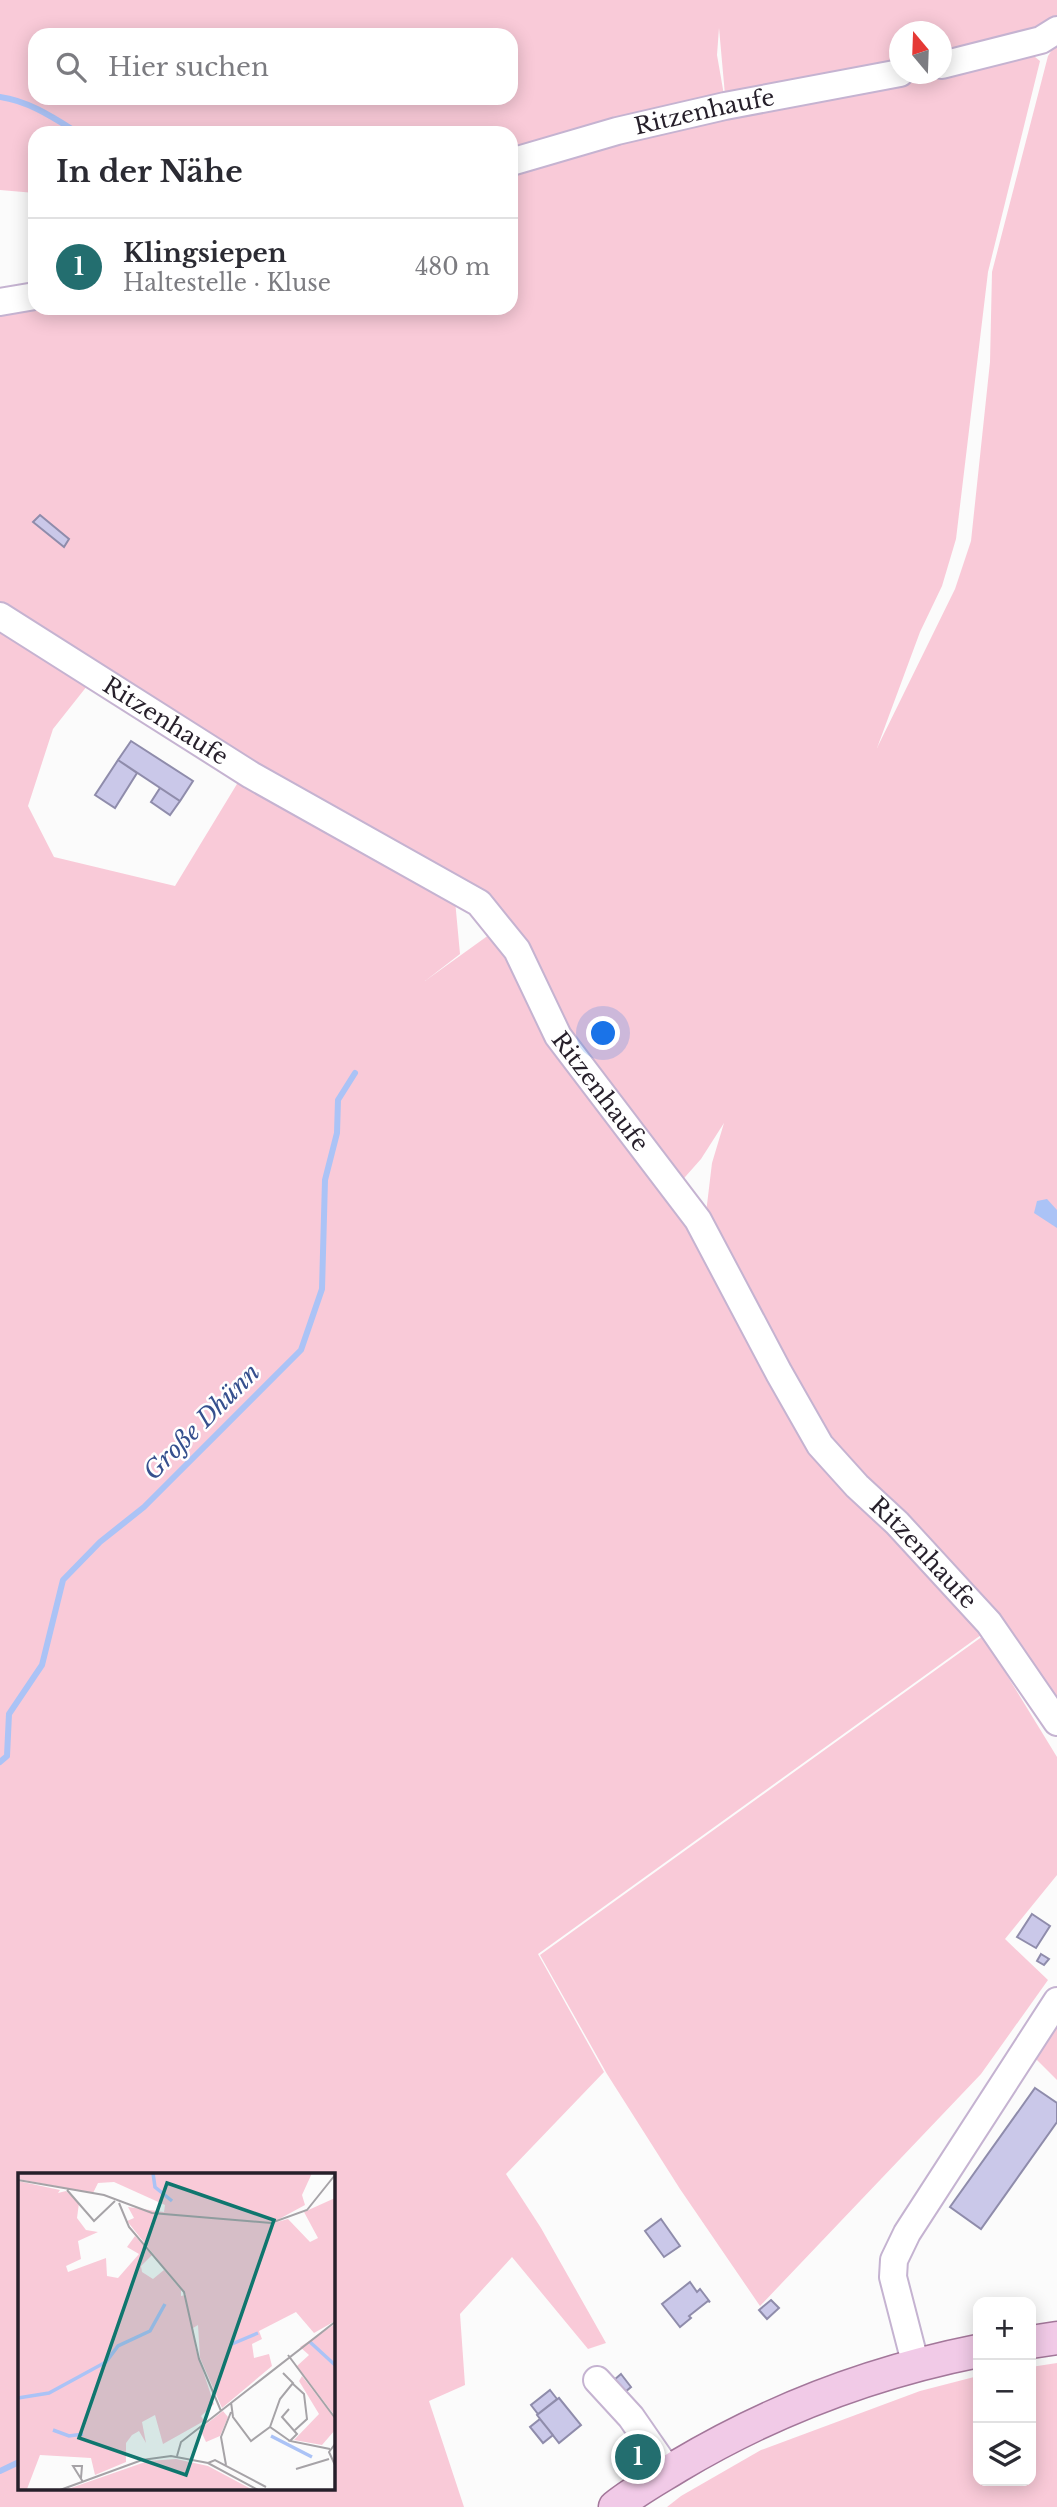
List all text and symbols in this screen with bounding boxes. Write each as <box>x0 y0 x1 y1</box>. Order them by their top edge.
north arrow <box>889 21 952 84</box>
search box <box>28 28 518 105</box>
icon: search <box>52 48 90 86</box>
text: Hier suchen <box>108 51 269 83</box>
street label: Ritzenhaufe <box>631 83 777 141</box>
text: In der Nähe <box>56 153 243 190</box>
text: Klingsiepen <box>123 237 287 269</box>
text: 1 <box>74 253 84 281</box>
text: 480 m <box>415 253 490 281</box>
text: Haltestelle · Kluse <box>123 269 331 297</box>
street label: Ritzenhaufe <box>98 671 233 771</box>
your location <box>586 1016 620 1050</box>
street label: Ritzenhaufe <box>546 1026 655 1157</box>
water label: Große Dhünn <box>138 1358 266 1486</box>
street label: Ritzenhaufe <box>864 1491 983 1614</box>
inset map <box>18 2173 334 2490</box>
map controls <box>973 2297 1036 2486</box>
button: + <box>973 2297 1036 2360</box>
button: − <box>973 2360 1036 2423</box>
button: layers <box>973 2423 1036 2486</box>
pin: 1 <box>615 2431 661 2483</box>

